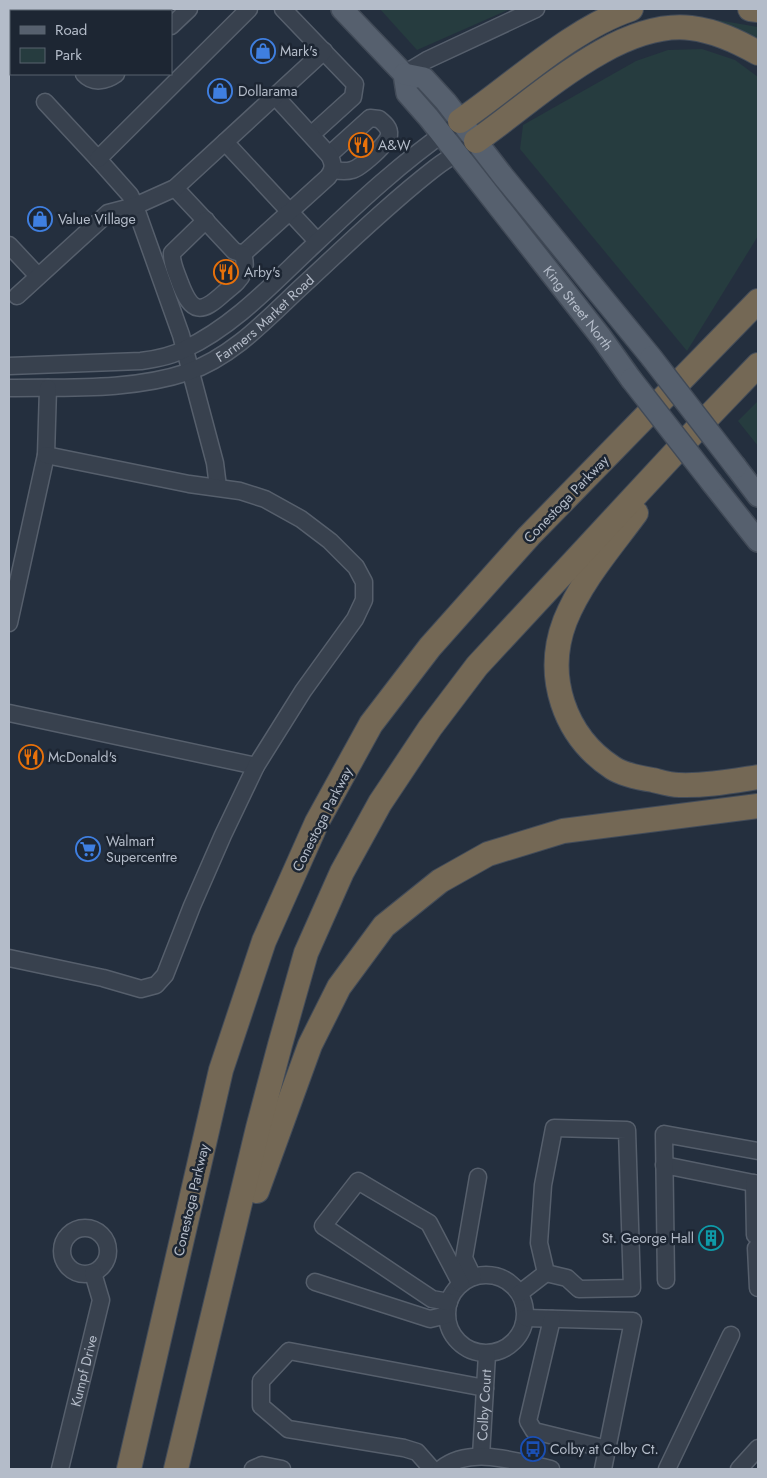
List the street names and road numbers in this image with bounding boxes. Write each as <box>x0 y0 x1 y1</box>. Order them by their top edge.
street label: King Street North <box>539 261 618 355</box>
street label: Farmers Market Road <box>212 270 318 367</box>
street label: Conestoga Parkway <box>519 450 614 547</box>
street label: Conestoga Parkway <box>287 763 357 875</box>
street label: Conestoga Parkway <box>168 1141 214 1258</box>
street label: Kumpf Drive <box>65 1333 102 1409</box>
street label: Colby Court <box>472 1368 496 1441</box>

